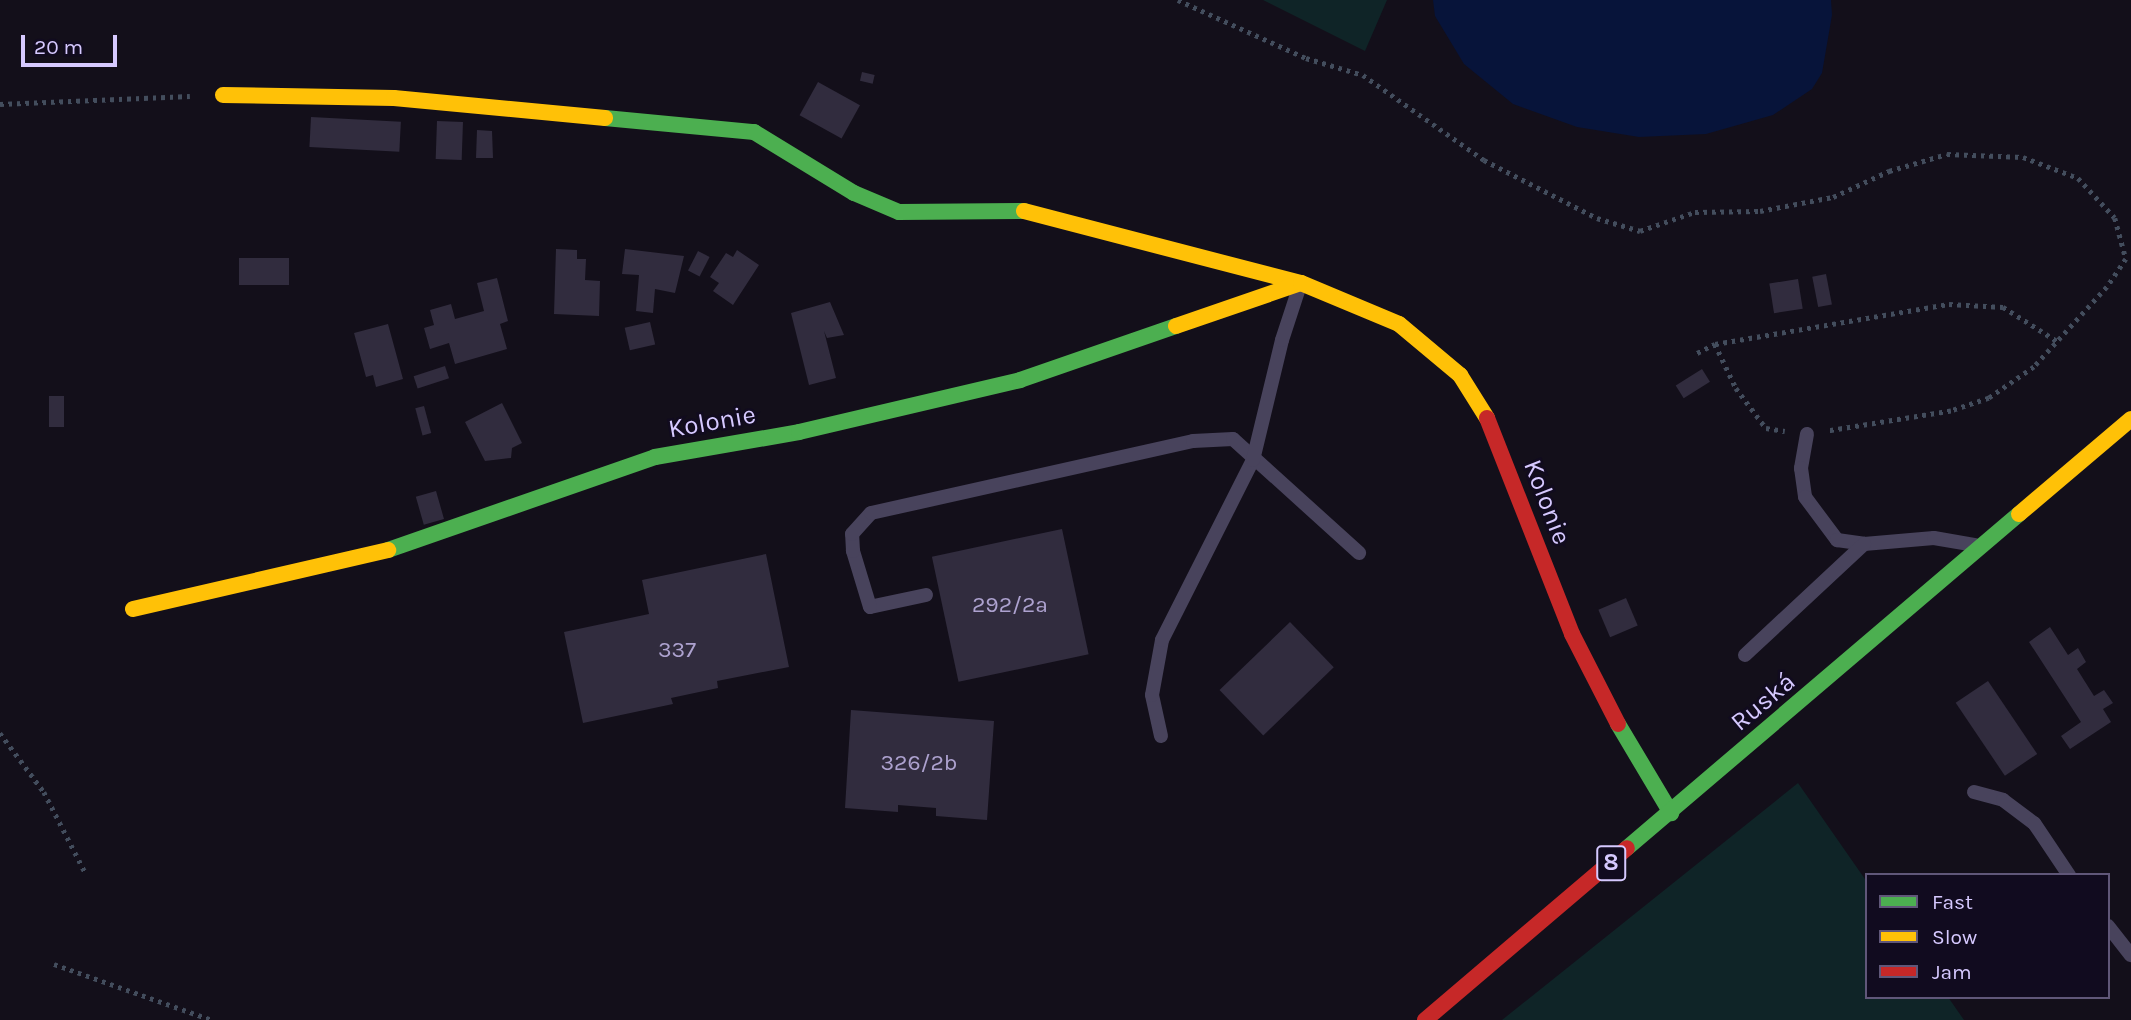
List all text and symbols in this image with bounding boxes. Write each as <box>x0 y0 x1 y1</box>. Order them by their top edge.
scale bar <box>24 21 121 65</box>
text: 20 m <box>34 35 83 59</box>
street label: Kolonie <box>666 399 758 445</box>
street label: Kolonie <box>1517 455 1577 549</box>
house number: 292/2a <box>972 591 1048 619</box>
house number: 337 <box>658 636 696 664</box>
street label: Ruská <box>1725 666 1801 738</box>
house number: 326/2b <box>881 749 957 777</box>
road number: 8 <box>1595 842 1627 884</box>
legend <box>1865 873 2110 999</box>
text: Fast <box>1932 890 1973 914</box>
text: Slow <box>1932 925 1977 949</box>
text: Jam <box>1932 960 1972 984</box>

